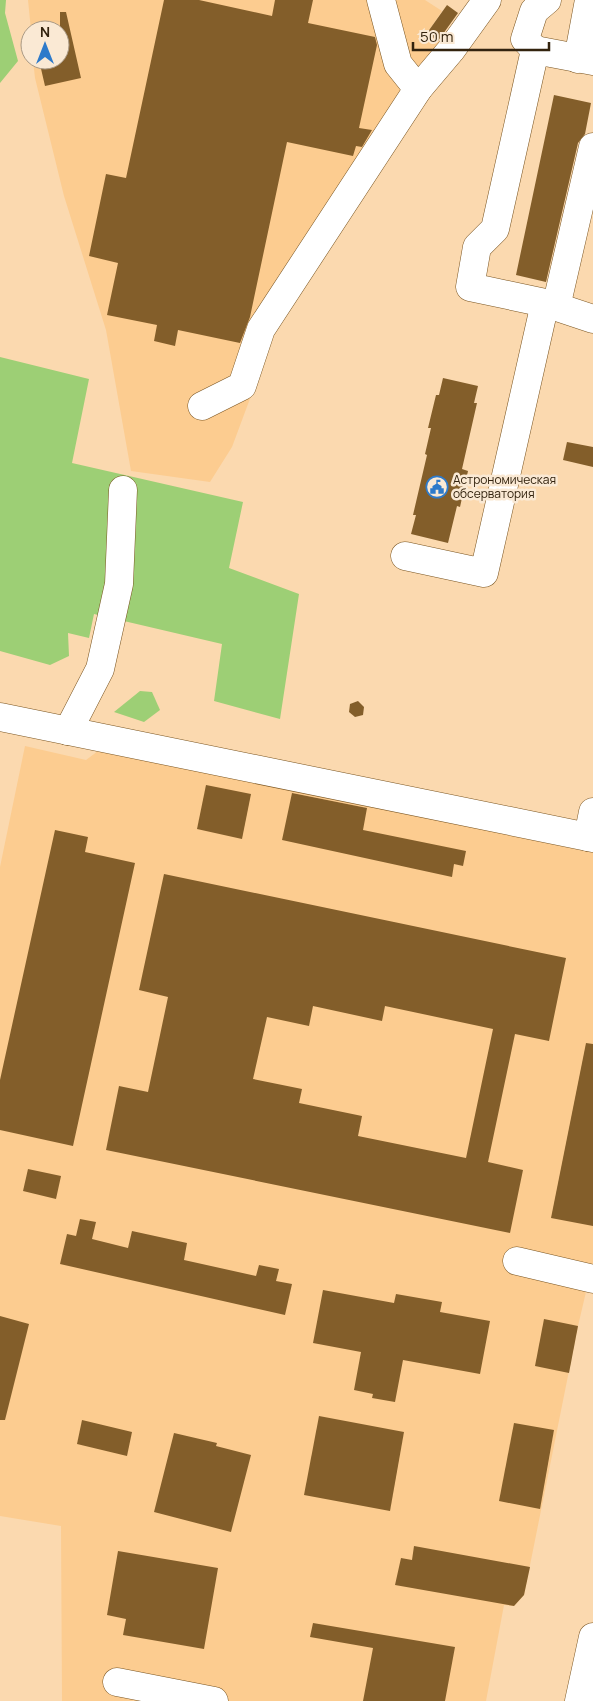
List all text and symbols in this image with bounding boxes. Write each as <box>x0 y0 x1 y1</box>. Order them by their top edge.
north arrow <box>20 20 70 70</box>
scale bar <box>413 20 549 52</box>
text: N <box>40 22 50 41</box>
text: 50 m <box>420 26 454 47</box>
place label: Aстрономическая обсерватория <box>453 471 556 502</box>
public building icon: Aстрономическая обсерватория <box>425 475 449 499</box>

